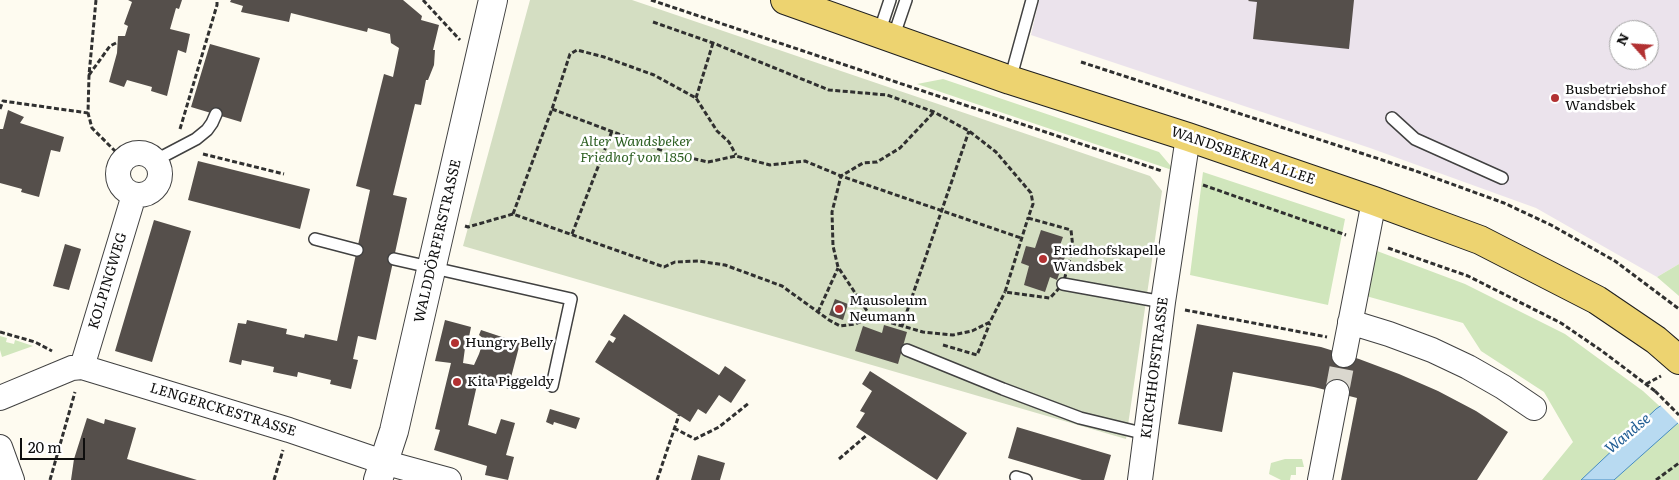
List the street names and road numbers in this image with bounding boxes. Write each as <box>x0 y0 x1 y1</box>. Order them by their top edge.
street label: WANDSBEKER ALLEE <box>1169 123 1317 189</box>
street label: WALDDÖRFERSTRASSE <box>411 158 465 324</box>
street label: KOLPINGWEG <box>85 231 131 331</box>
street label: KIRCHHOFSTRASSE <box>1138 296 1172 440</box>
street label: LENGERCKESTRASSE <box>148 380 298 440</box>

